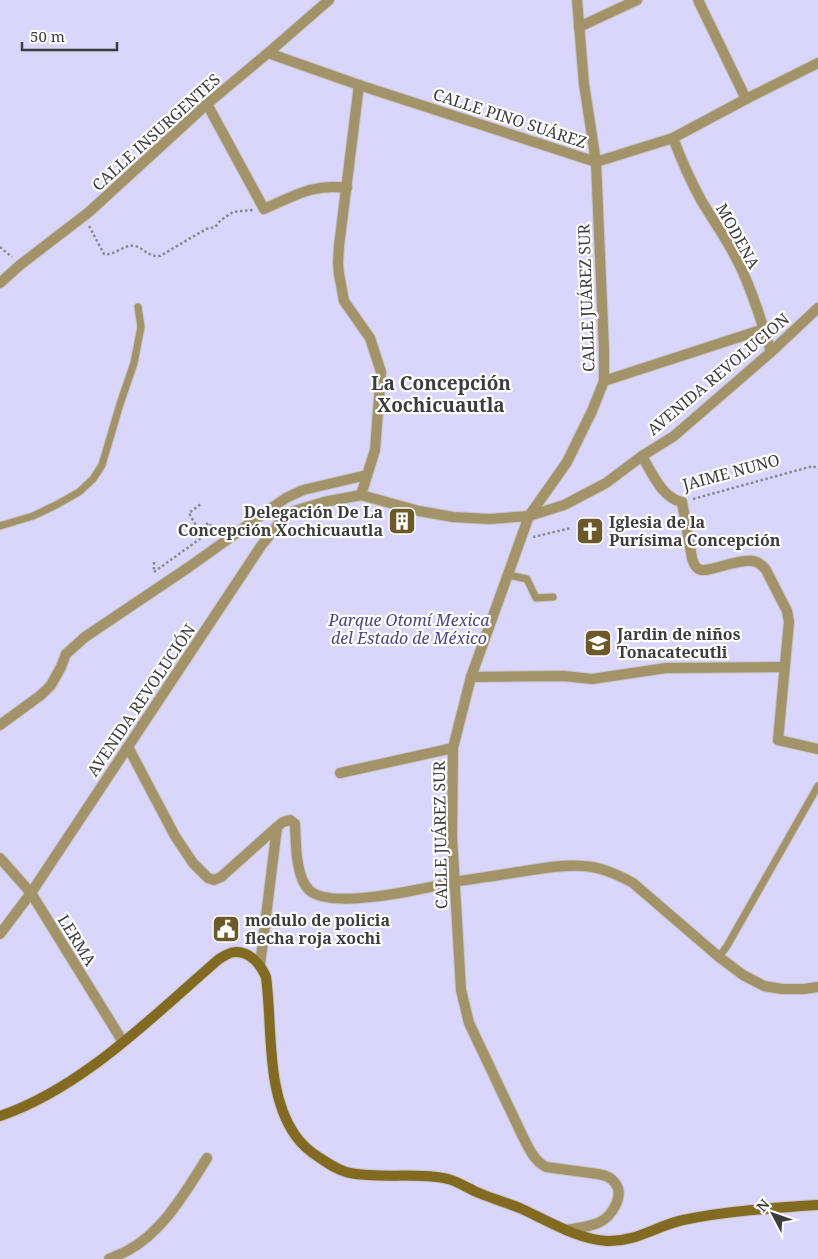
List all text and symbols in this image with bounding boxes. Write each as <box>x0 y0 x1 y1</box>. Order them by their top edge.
scale bar <box>22 20 118 52</box>
text: 50 m <box>30 26 65 46</box>
street label: CALLE INSURGENTES <box>87 68 225 196</box>
street label: CALLE PINO SUÁREZ <box>431 83 589 153</box>
street label: MODENA <box>711 199 765 273</box>
street label: CALLE JUÁREZ SUR <box>572 223 600 372</box>
street label: AVENIDA REVOLUCION <box>642 308 794 440</box>
district label: La Concepción Xochicuautla <box>371 370 511 418</box>
street label: JAIME NUNO <box>679 448 782 496</box>
place label: Delegación De La Concepción Xochicuautla <box>178 501 383 541</box>
building icon: Delegación De La Concepción Xochicuautla <box>387 506 417 536</box>
place label: Iglesia de la Purísima Concepción <box>609 511 781 551</box>
church icon: Iglesia de la Purísima Concepción <box>575 516 605 546</box>
park label: Parque Otomí Mexica del Estado de México <box>328 609 490 649</box>
street label: AVENIDA REVOLUCIÓN <box>82 620 200 780</box>
place label: Jardin de niños Tonacatecutli <box>616 623 741 663</box>
school or university icon: Jardin de niños Tonacatecutli <box>583 628 613 658</box>
street label: CALLE JUÁREZ SUR <box>428 760 452 909</box>
place label: modulo de policia flecha roja xochi <box>245 909 390 949</box>
street label: LERMA <box>53 910 102 970</box>
public building icon: modulo de policia flecha roja xochi <box>211 914 241 944</box>
north arrow <box>748 1189 798 1239</box>
text: N <box>752 1195 774 1216</box>

